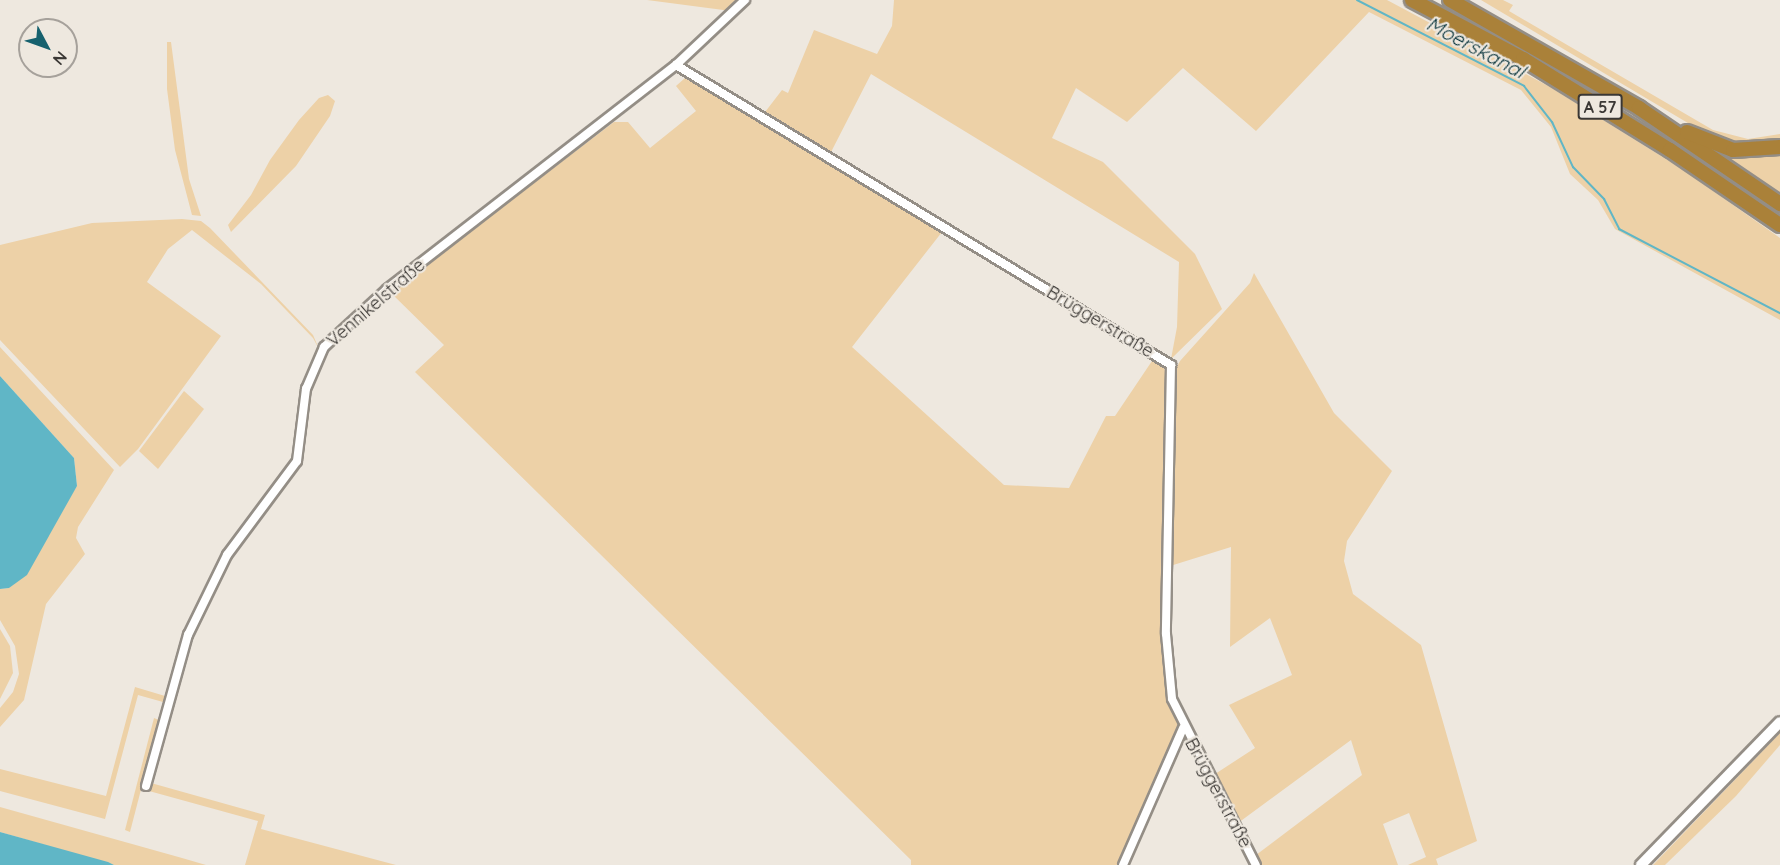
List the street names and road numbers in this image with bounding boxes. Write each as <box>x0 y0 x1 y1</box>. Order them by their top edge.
road number: A 57 <box>1578 94 1622 120</box>
street label: Vennikelstraße <box>322 254 430 352</box>
street label: Brüggerstraße <box>1043 282 1157 362</box>
street label: Brüggerstraße <box>1180 734 1256 852</box>

